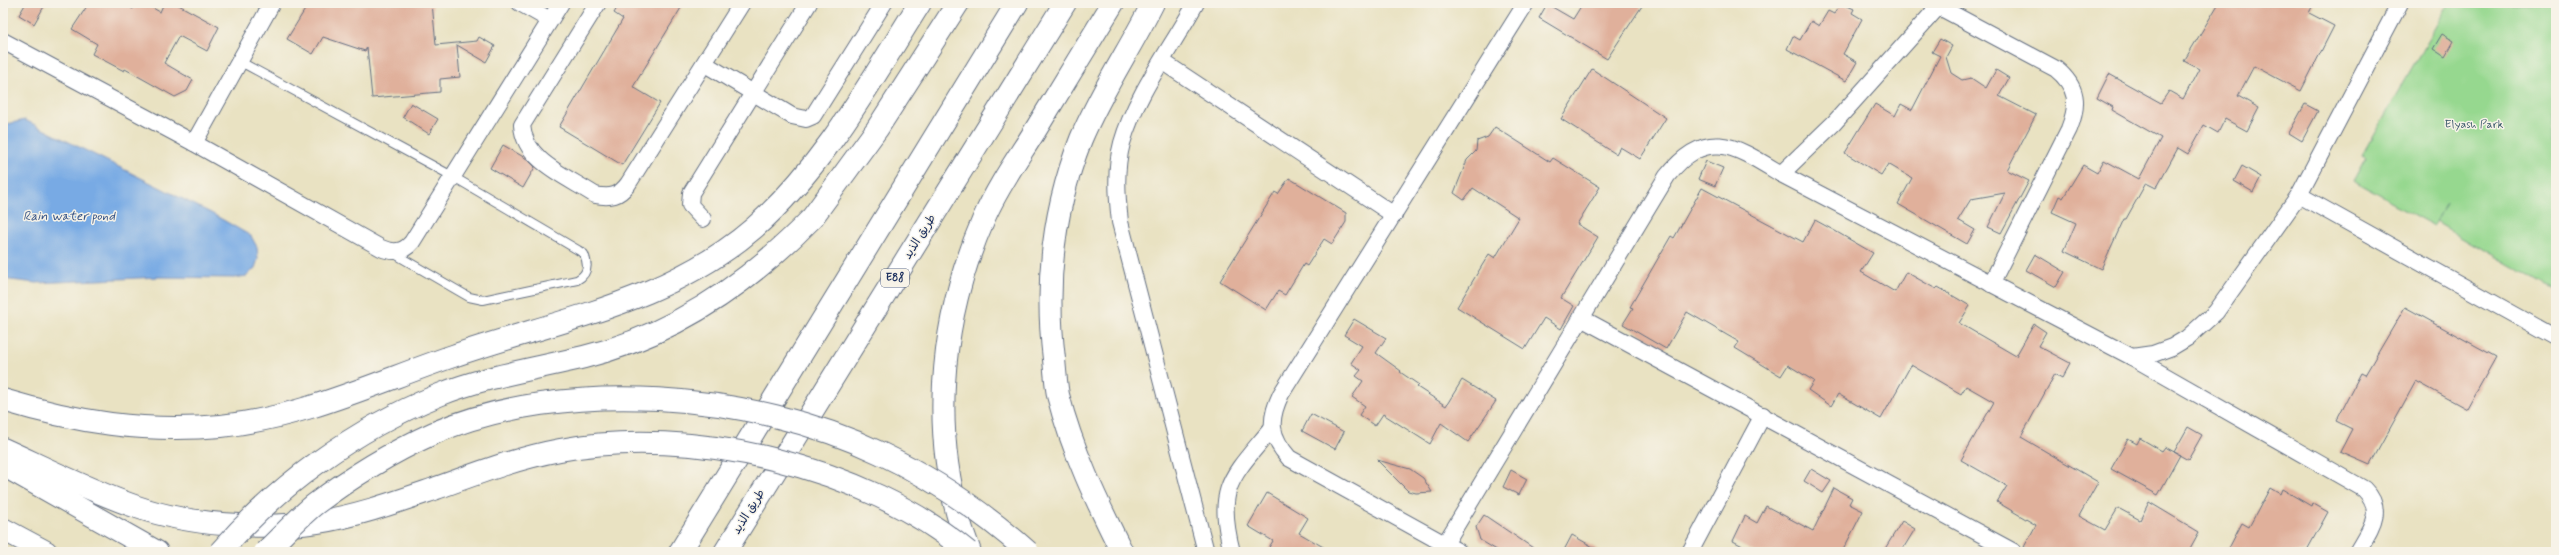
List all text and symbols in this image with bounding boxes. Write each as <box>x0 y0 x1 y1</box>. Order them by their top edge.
park label: Elyash Park <box>2444 117 2504 133</box>
water label: Rain water pond <box>23 208 116 225</box>
street label: طريق الذيد <box>900 211 940 263</box>
road number: E88 <box>881 269 909 287</box>
street label: طريق الذيد <box>729 486 769 538</box>

